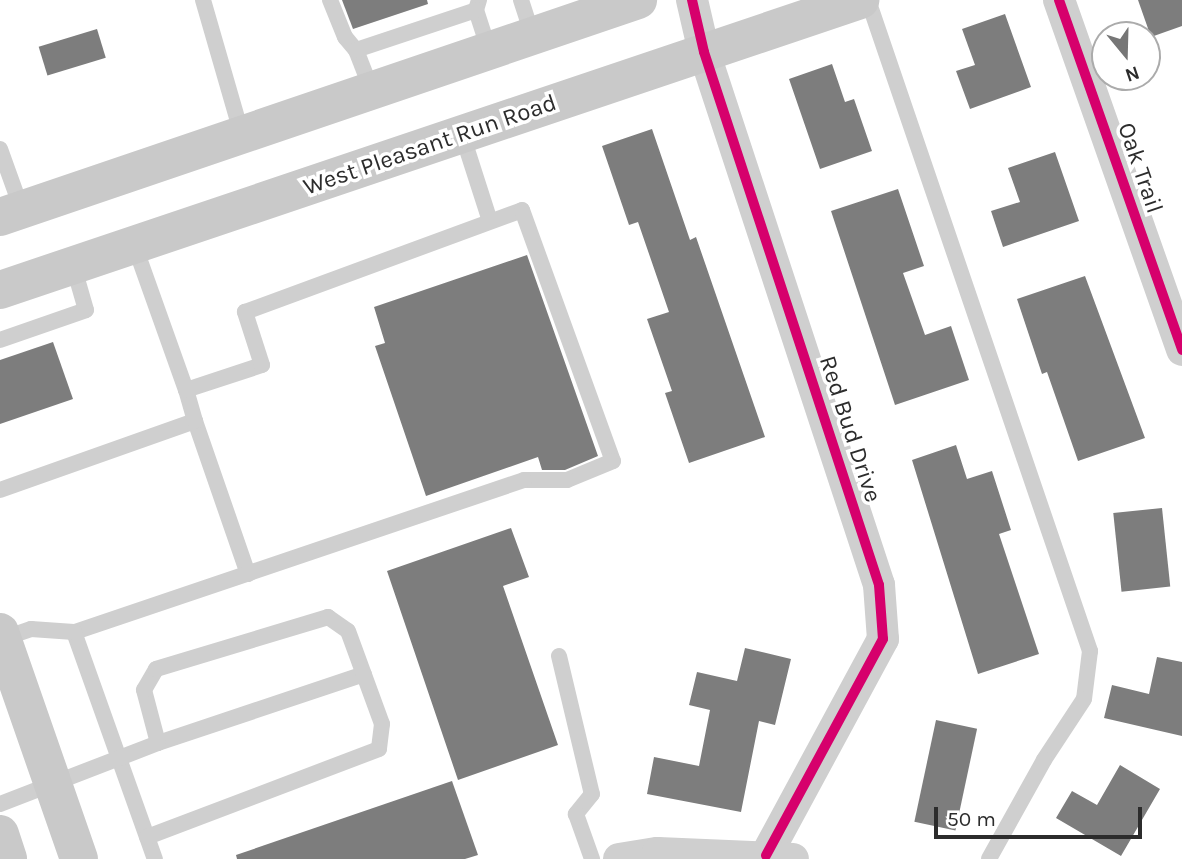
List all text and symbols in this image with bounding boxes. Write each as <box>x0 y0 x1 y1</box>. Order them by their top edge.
north arrow <box>1091 21 1161 91</box>
text: N <box>1122 61 1142 87</box>
street label: West Pleasant Run Road <box>300 88 560 202</box>
street label: Oak Trail <box>1111 119 1169 217</box>
street label: Red Bud Drive <box>813 352 887 506</box>
scale bar <box>937 792 1145 836</box>
text: 50 m <box>947 807 996 831</box>

